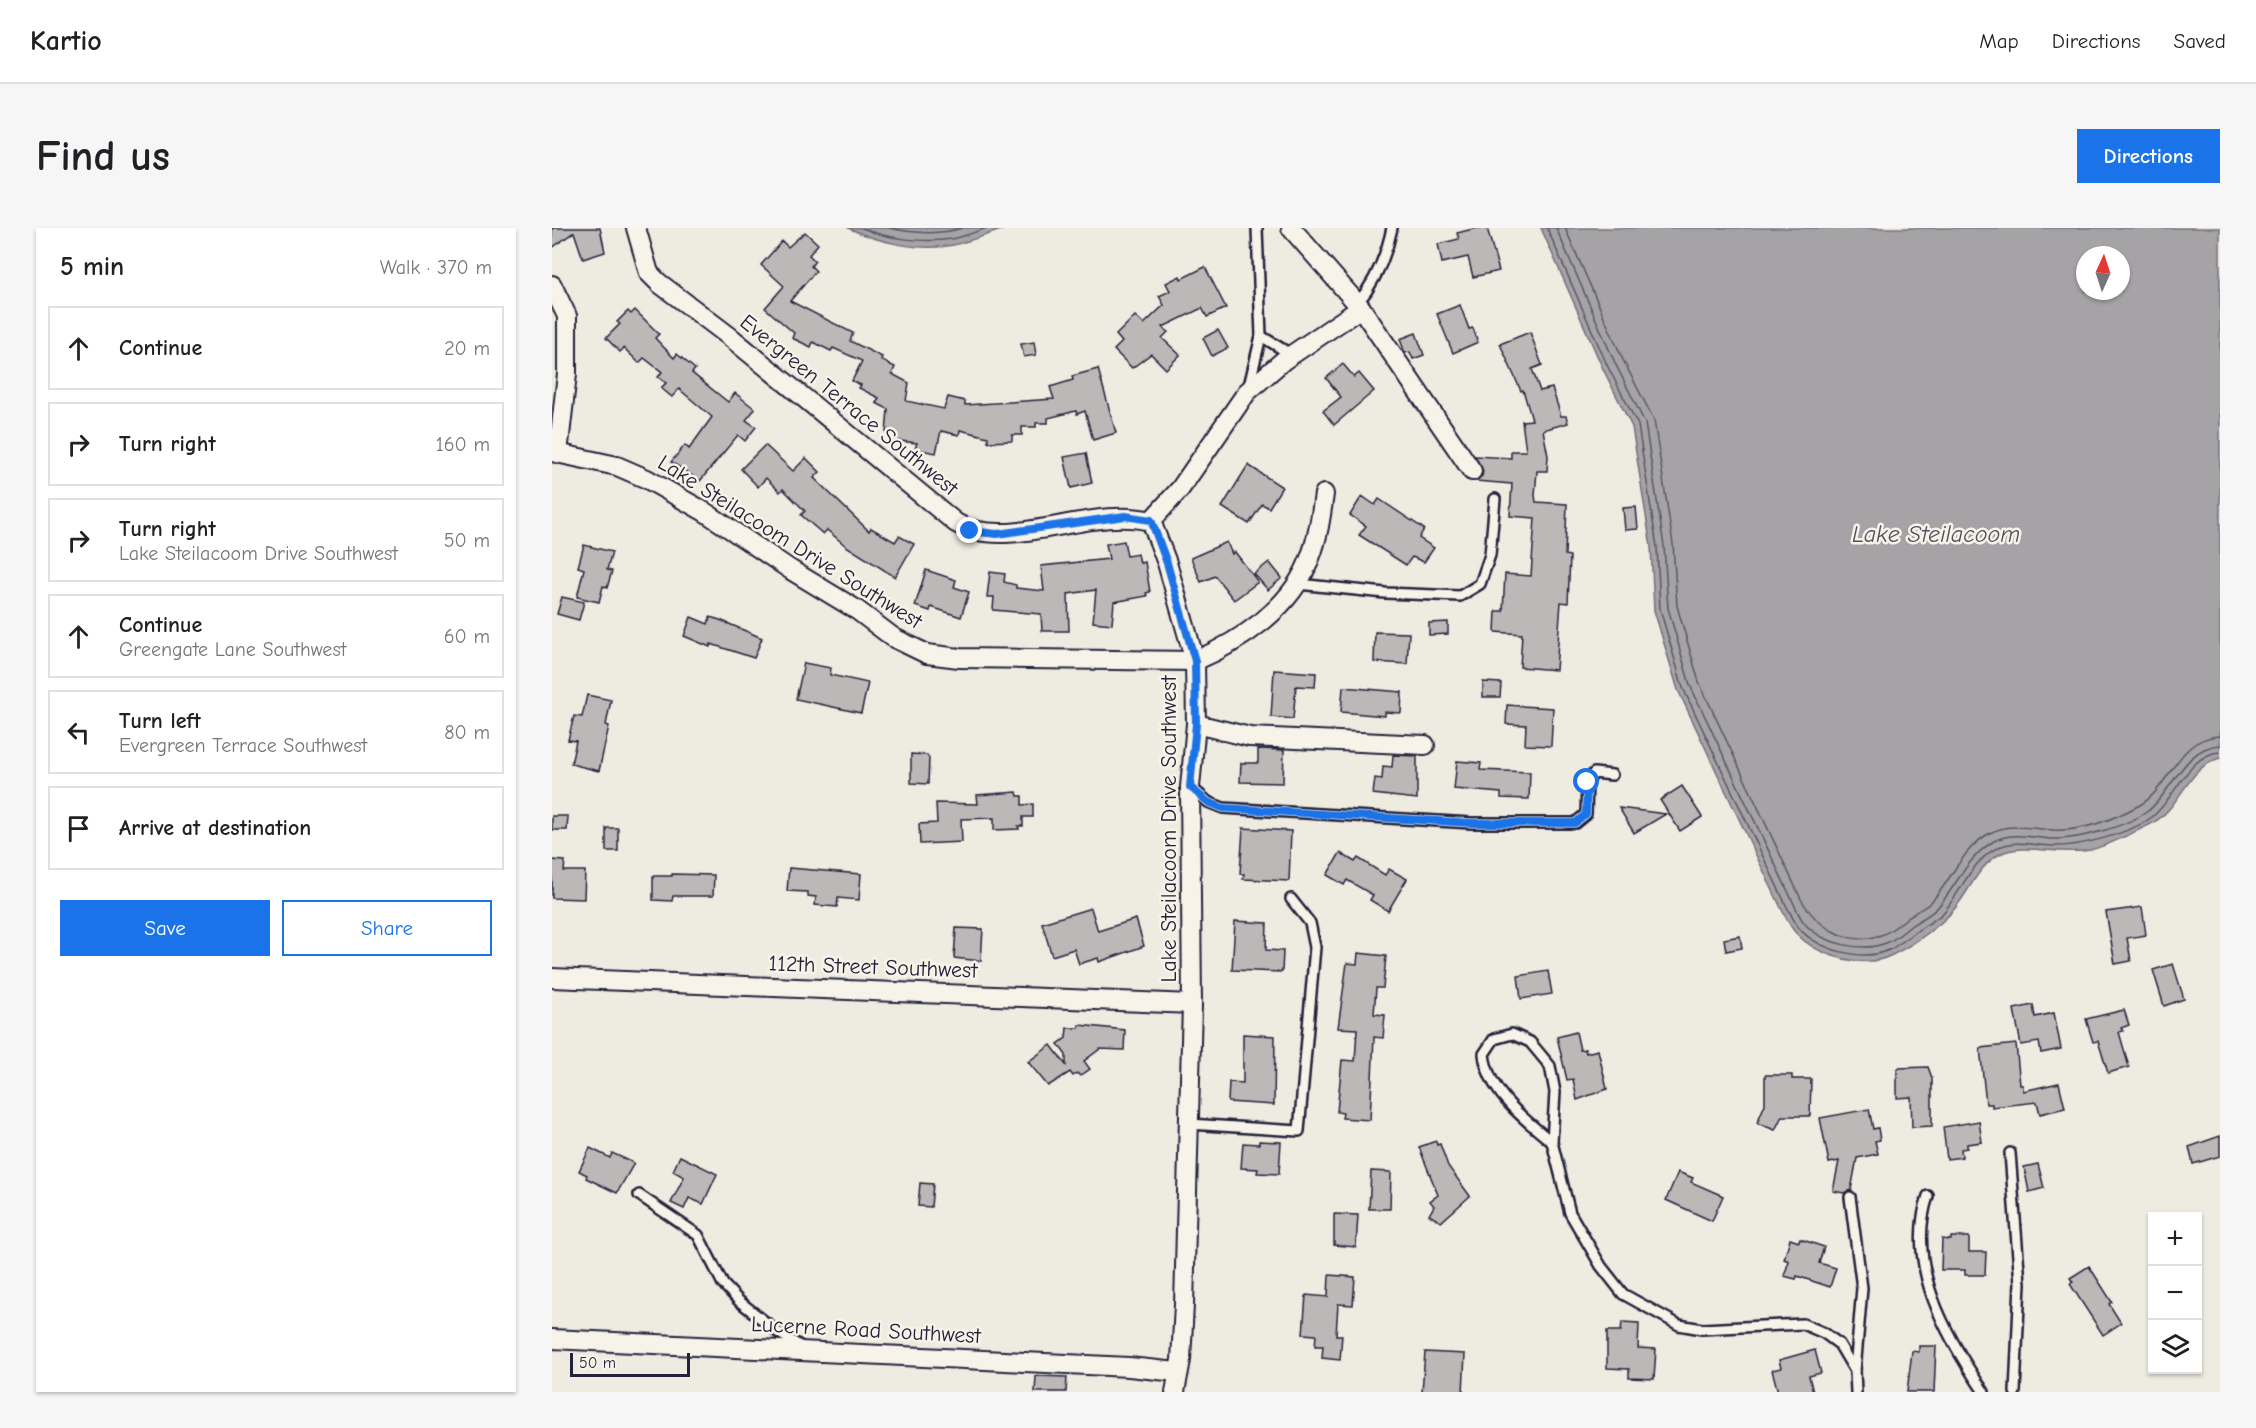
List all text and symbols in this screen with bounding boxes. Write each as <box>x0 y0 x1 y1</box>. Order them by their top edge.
text: Kartio <box>30 25 102 57</box>
text: Map <box>1979 29 2019 53</box>
text: Directions <box>2052 29 2141 53</box>
text: Saved <box>2174 29 2226 53</box>
button: Directions <box>2077 129 2220 183</box>
text: Find us <box>36 132 170 181</box>
north arrow <box>2076 246 2130 300</box>
text: 5 min <box>60 252 124 282</box>
text: Walk · 370 m <box>380 256 492 279</box>
street label: Evergreen Terrace Southwest <box>735 309 964 501</box>
icon: ahead <box>62 332 95 365</box>
text: Continue <box>119 335 202 361</box>
text: 20 m <box>444 337 490 360</box>
icon: right <box>62 428 95 461</box>
text: Turn right <box>119 431 216 457</box>
text: 160 m <box>436 433 490 456</box>
street label: Lake Steilacoom Drive Southwest <box>653 450 928 635</box>
text: Turn right <box>119 516 216 542</box>
route end <box>956 517 982 543</box>
water label: Lake Steilacoom <box>1852 520 2020 548</box>
icon: right <box>62 524 95 557</box>
text: 50 m <box>444 529 490 552</box>
text: Lake Steilacoom Drive Southwest <box>119 542 398 565</box>
text: Continue <box>119 612 202 638</box>
icon: ahead <box>62 620 95 653</box>
text: 60 m <box>444 625 490 648</box>
text: Greengate Lane Southwest <box>119 638 346 661</box>
street label: Lake Steilacoom Drive Southwest <box>1156 675 1182 982</box>
text: Turn left <box>119 708 201 734</box>
icon: left <box>62 716 95 749</box>
text: 80 m <box>444 721 490 744</box>
text: Evergreen Terrace Southwest <box>119 734 367 757</box>
route start <box>1573 768 1599 794</box>
icon: arrive <box>62 812 95 845</box>
text: Arrive at destination <box>119 815 311 841</box>
button: Save <box>60 900 270 956</box>
button: Share <box>282 900 492 956</box>
street label: 112th Street Southwest <box>768 950 979 984</box>
map controls <box>2148 1212 2202 1374</box>
button: + <box>2148 1212 2202 1266</box>
button: − <box>2148 1266 2202 1320</box>
street label: Lucerne Road Southwest <box>750 1311 982 1349</box>
button: layers <box>2148 1320 2202 1374</box>
scale bar <box>570 1350 690 1378</box>
text: 50 m <box>579 1354 616 1372</box>

